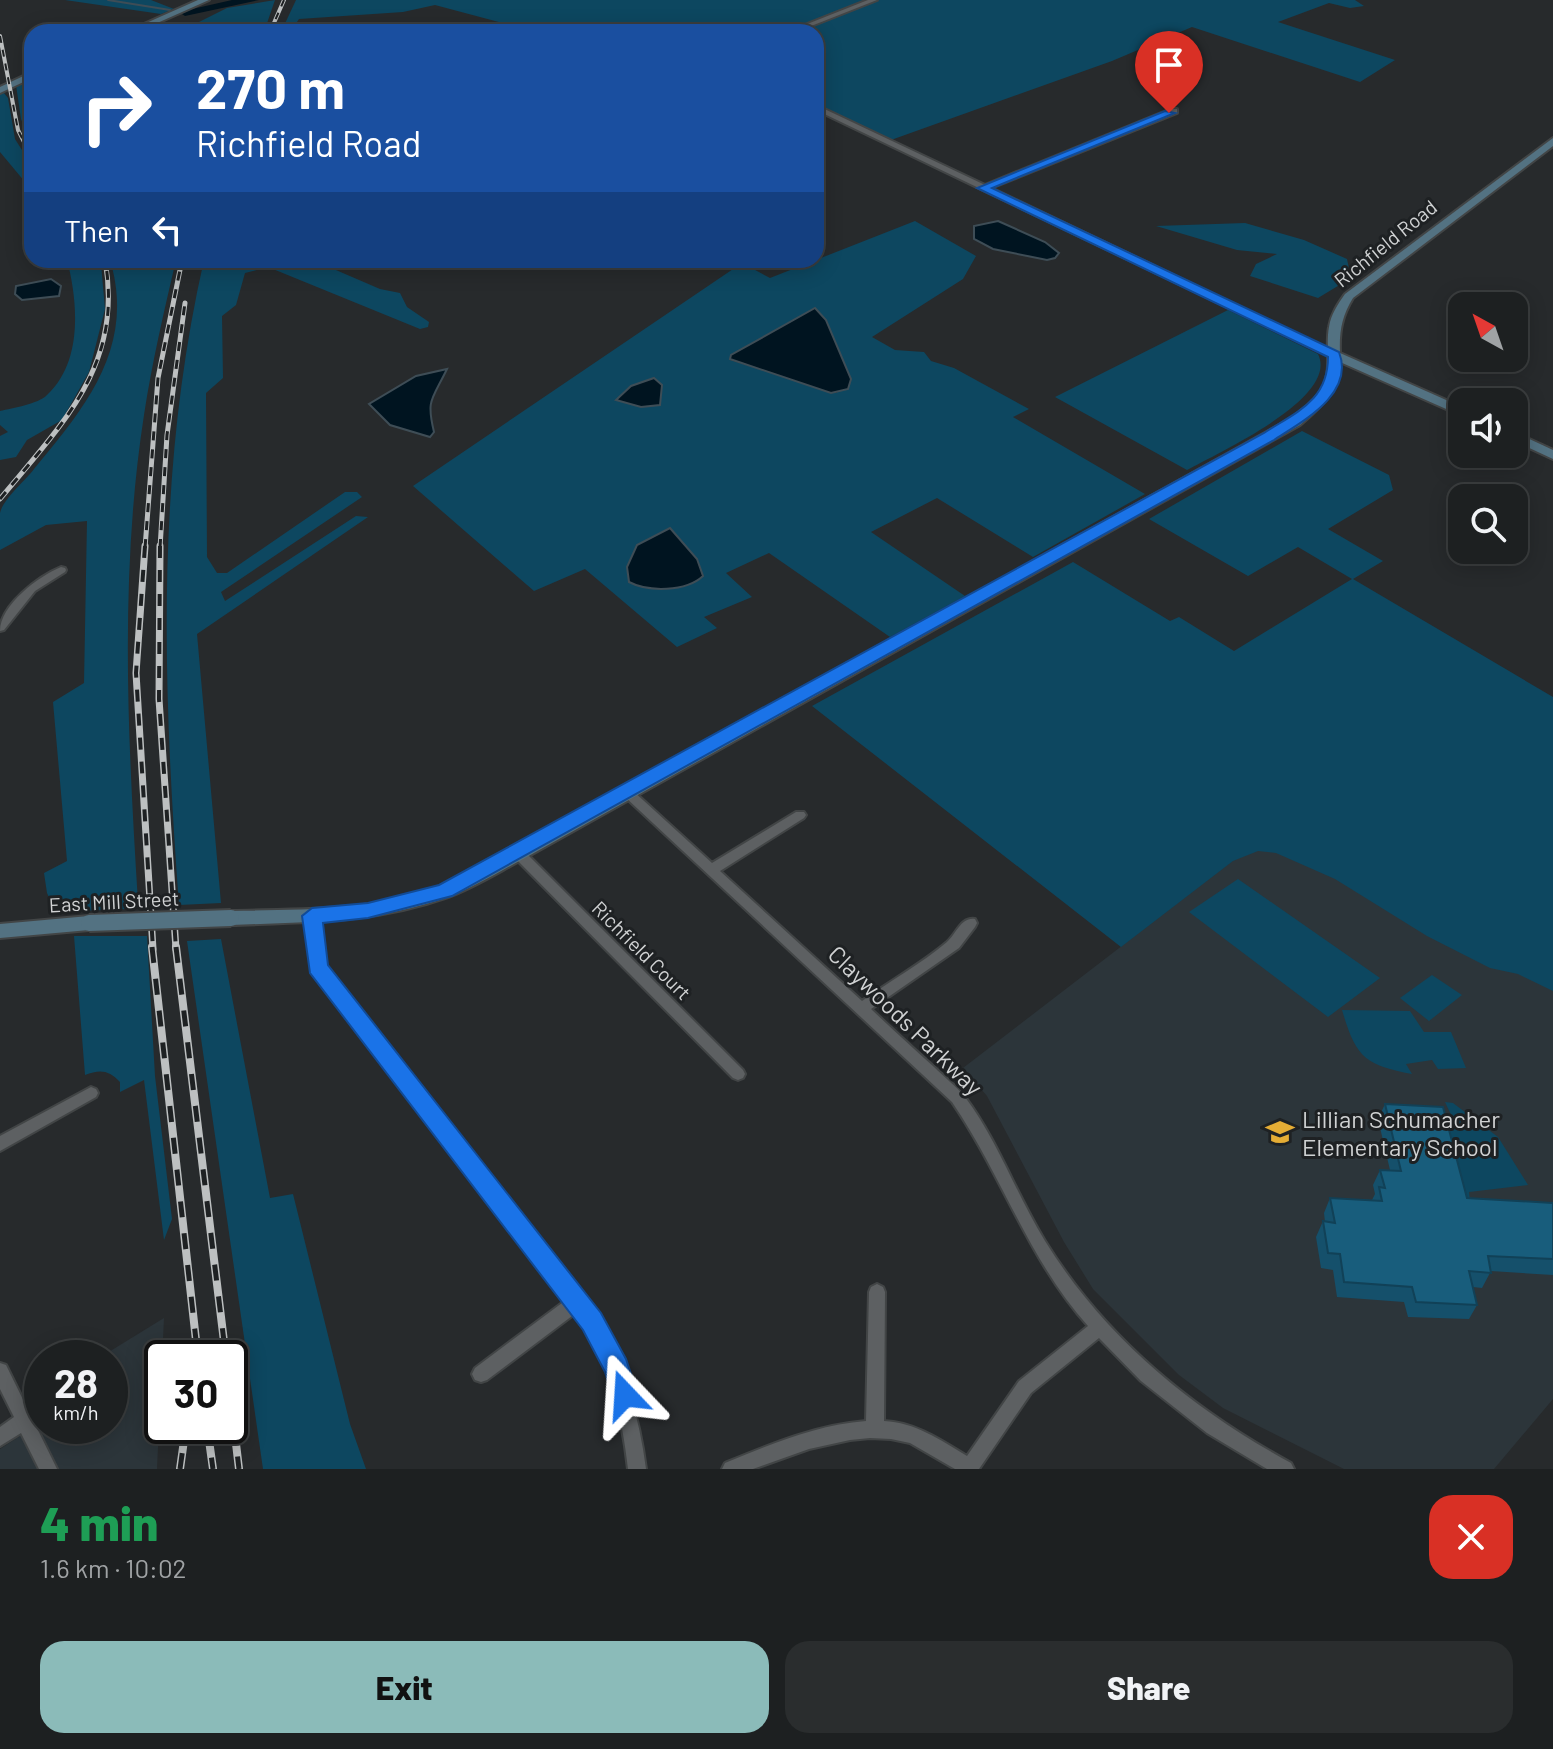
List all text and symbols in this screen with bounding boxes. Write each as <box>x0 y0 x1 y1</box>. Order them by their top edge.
pin <box>1135 31 1203 113</box>
icon: arrive <box>1147 43 1191 87</box>
text: 270 m <box>196 53 345 120</box>
icon: right <box>64 56 168 160</box>
text: Richfield Road <box>196 121 421 164</box>
street label: Richfield Road <box>1329 194 1441 292</box>
icon: left <box>145 208 189 252</box>
text: Then <box>64 212 129 248</box>
north arrow <box>1448 292 1528 372</box>
map controls <box>1448 292 1528 564</box>
button: sound <box>1448 388 1528 468</box>
button: search <box>1448 484 1528 564</box>
street label: East Mill Street <box>48 886 180 916</box>
street label: Richfield Court <box>588 896 696 1004</box>
street label: Claywoods Parkway <box>823 939 989 1101</box>
place label: Lillian Schumacher Elementary School <box>1302 1104 1500 1161</box>
school or university icon: Lillian Schumacher Elementary School <box>1265 1117 1295 1147</box>
speed limit sign: 30 <box>144 1340 248 1444</box>
position arrow <box>583 1353 667 1437</box>
text: 28 <box>54 1358 98 1406</box>
text: km/h <box>53 1400 99 1424</box>
text: 4 min <box>40 1493 158 1551</box>
button: close <box>1429 1495 1513 1579</box>
text: 1.6 km · 10:02 <box>40 1552 187 1583</box>
button: Exit <box>40 1641 769 1733</box>
button: Share <box>785 1641 1513 1733</box>

